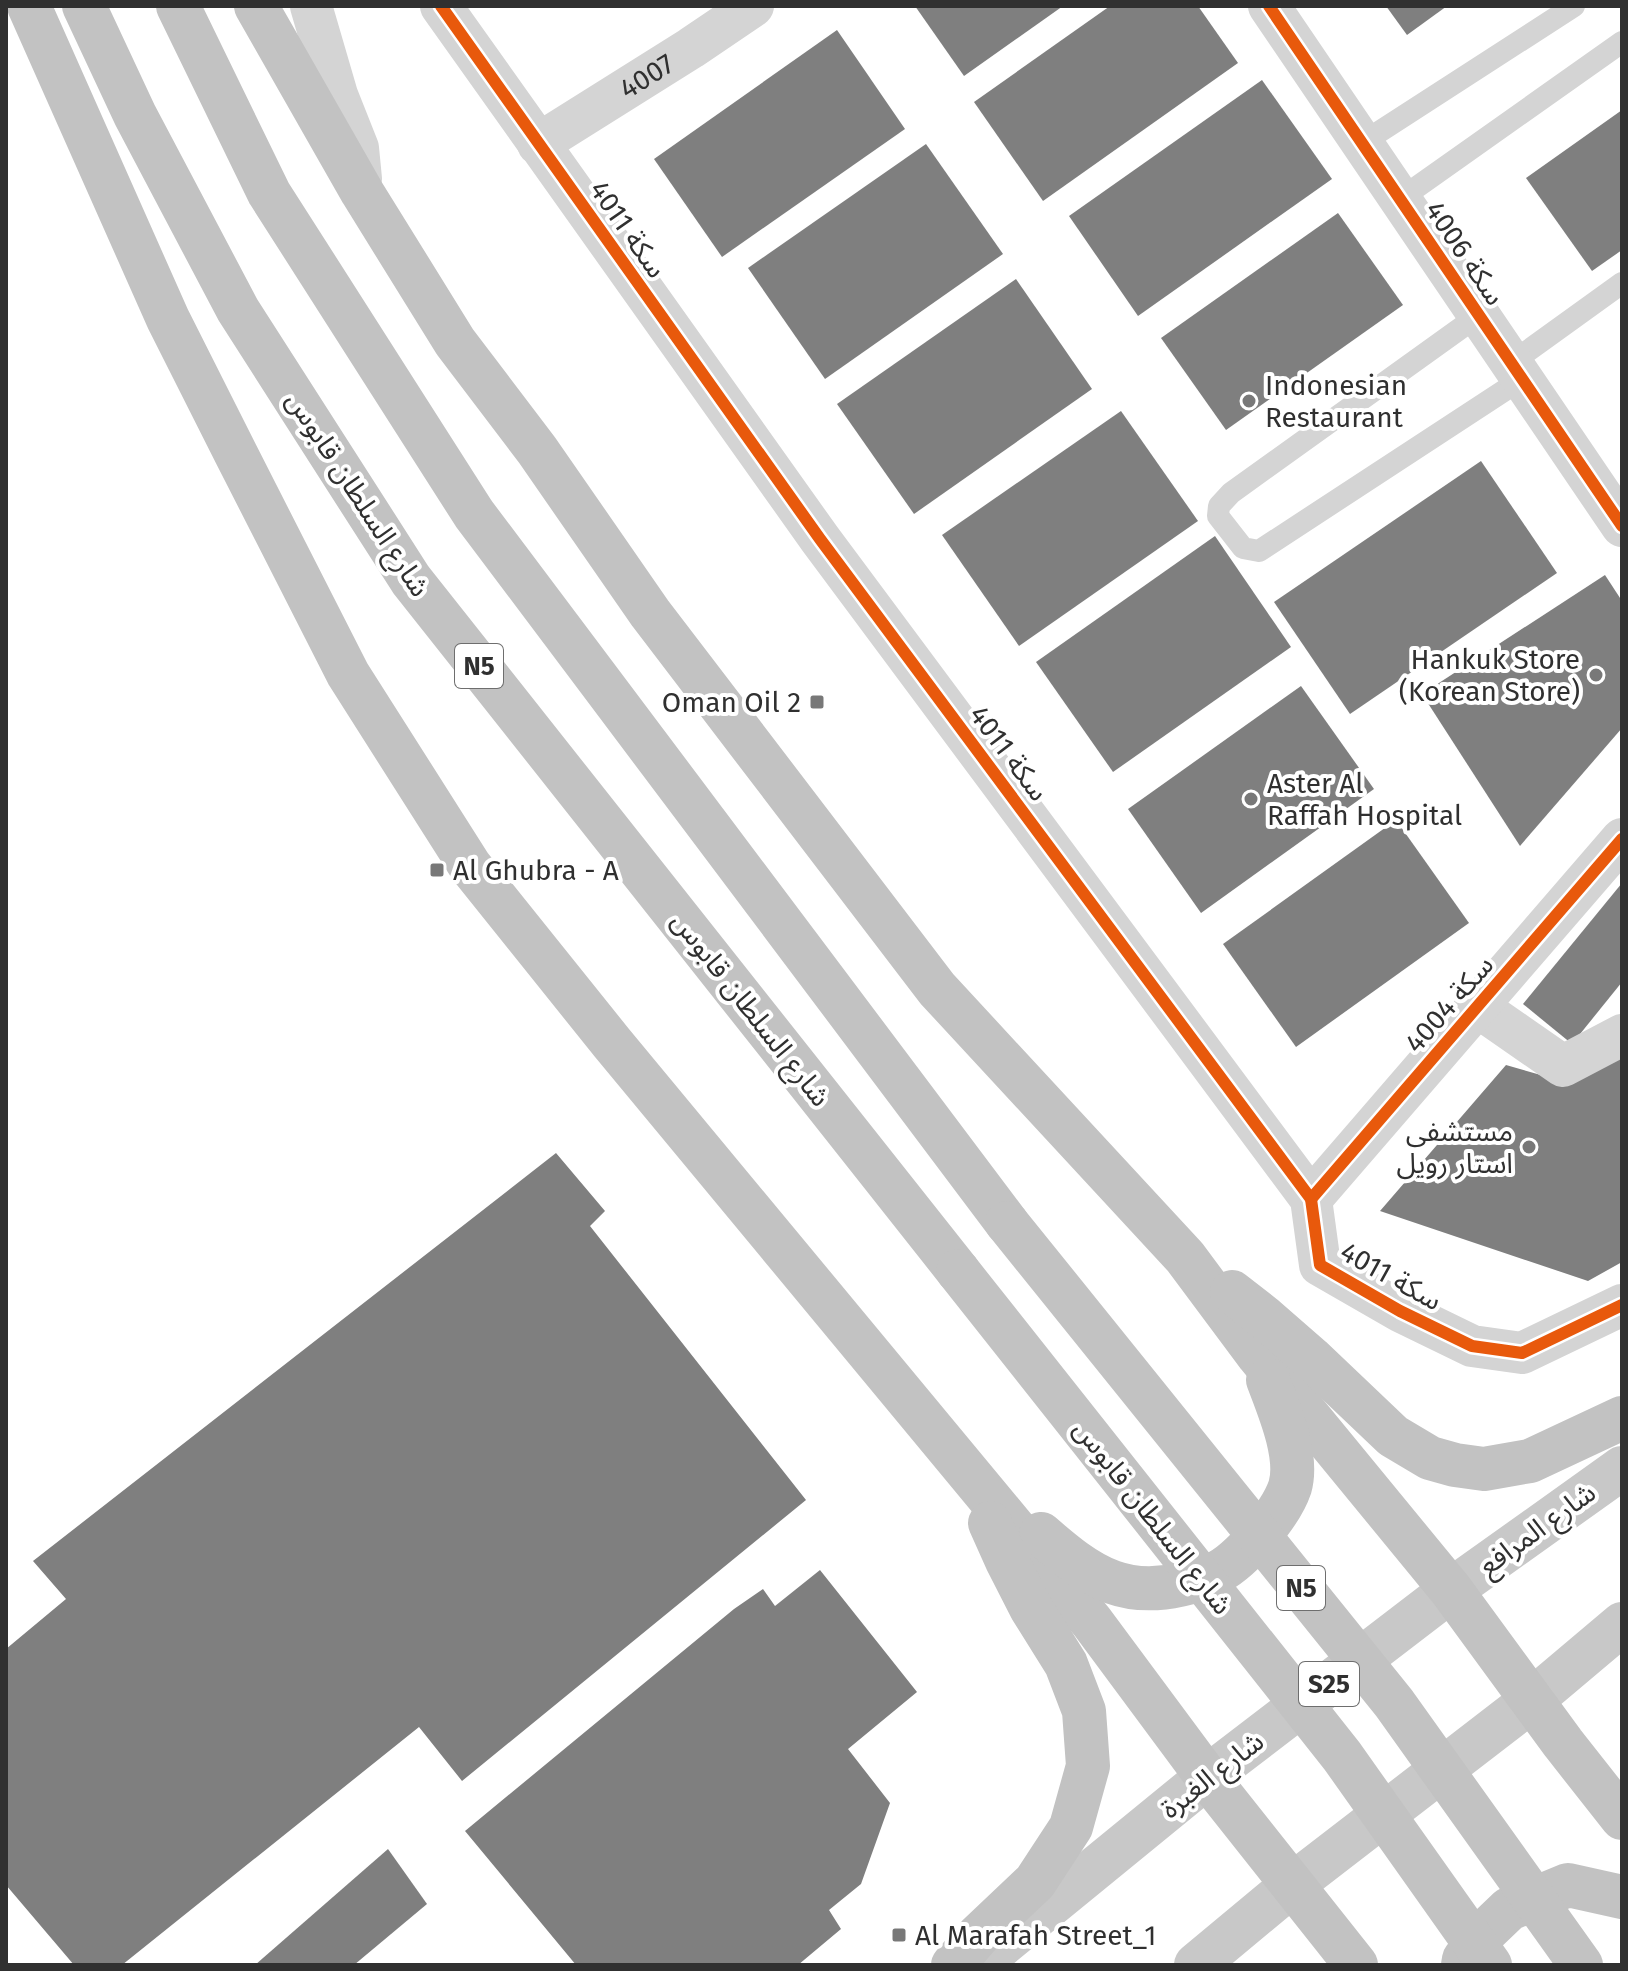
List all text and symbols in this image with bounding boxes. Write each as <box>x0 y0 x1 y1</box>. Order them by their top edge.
street label: 4007 <box>613 47 680 105</box>
street label: سكة 4011 <box>583 174 673 284</box>
street label: سكة 4006 <box>1418 195 1512 311</box>
place label: Indonesian Restaurant <box>1265 369 1407 434</box>
street label: شارع السلطان قابوس <box>276 385 437 605</box>
marker: Indonesian Restaurant <box>1240 392 1258 410</box>
place label: Hankuk Store (Korean Store) <box>1399 643 1580 708</box>
road number: N5 <box>455 644 503 688</box>
marker: Hankuk Store (Korean Store) <box>1587 666 1605 684</box>
place label: Oman Oil 2 <box>662 686 801 719</box>
marker: Oman Oil 2 <box>808 693 826 711</box>
street label: سكة 4011 <box>962 699 1056 807</box>
place label: Aster Al Raffah Hospital <box>1267 767 1462 832</box>
marker: Aster Al Raffah Hospital <box>1242 790 1260 808</box>
place label: Al Ghubra - A <box>453 854 619 887</box>
marker: Al Ghubra - A <box>428 861 446 879</box>
street label: شارع السلطان قابوس <box>662 905 837 1115</box>
street label: سكة 4004 <box>1398 949 1500 1059</box>
place label: مستشفى استار رويل <box>1396 1115 1513 1180</box>
marker: مستشفى استار رويل <box>1520 1138 1538 1156</box>
street label: سكة 4011 <box>1335 1235 1447 1317</box>
street label: شارع السلطان قابوس <box>1064 1413 1239 1623</box>
street label: شارع المرافع <box>1472 1476 1604 1586</box>
road number: N5 <box>1277 1566 1325 1610</box>
road number: S25 <box>1299 1662 1359 1706</box>
street label: شارع الغبرة <box>1154 1725 1272 1829</box>
place label: Al Marafah Street_1 <box>915 1919 1156 1952</box>
marker: Al Marafah Street_1 <box>890 1926 908 1944</box>

